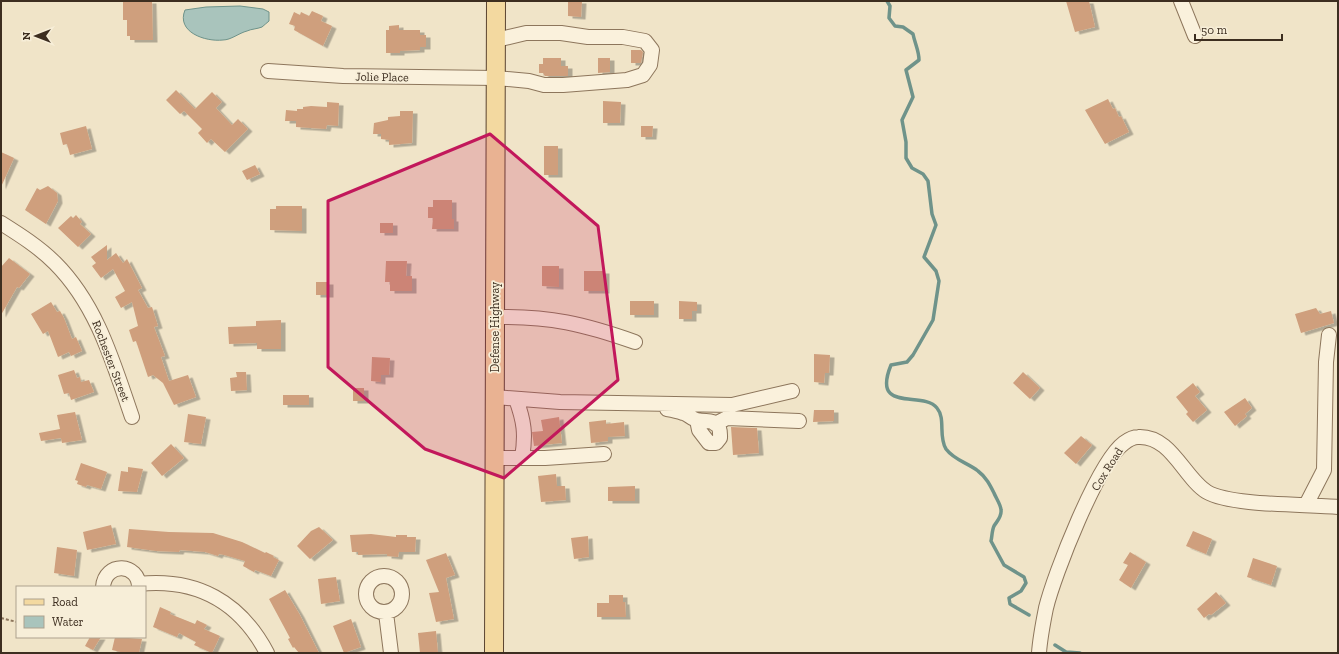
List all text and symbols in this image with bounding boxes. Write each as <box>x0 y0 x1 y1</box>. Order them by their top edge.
north arrow <box>16 16 56 56</box>
scale bar <box>1195 16 1282 42</box>
text: 50 m <box>1201 23 1228 37</box>
text: N <box>20 31 33 40</box>
street label: Jolie Place <box>355 70 409 84</box>
street label: Defense Highway <box>488 281 502 372</box>
street label: Rochester Street <box>89 318 133 404</box>
street label: Cox Road <box>1088 444 1126 493</box>
legend <box>16 586 146 638</box>
text: Road <box>52 595 78 609</box>
text: Water <box>52 615 84 629</box>

